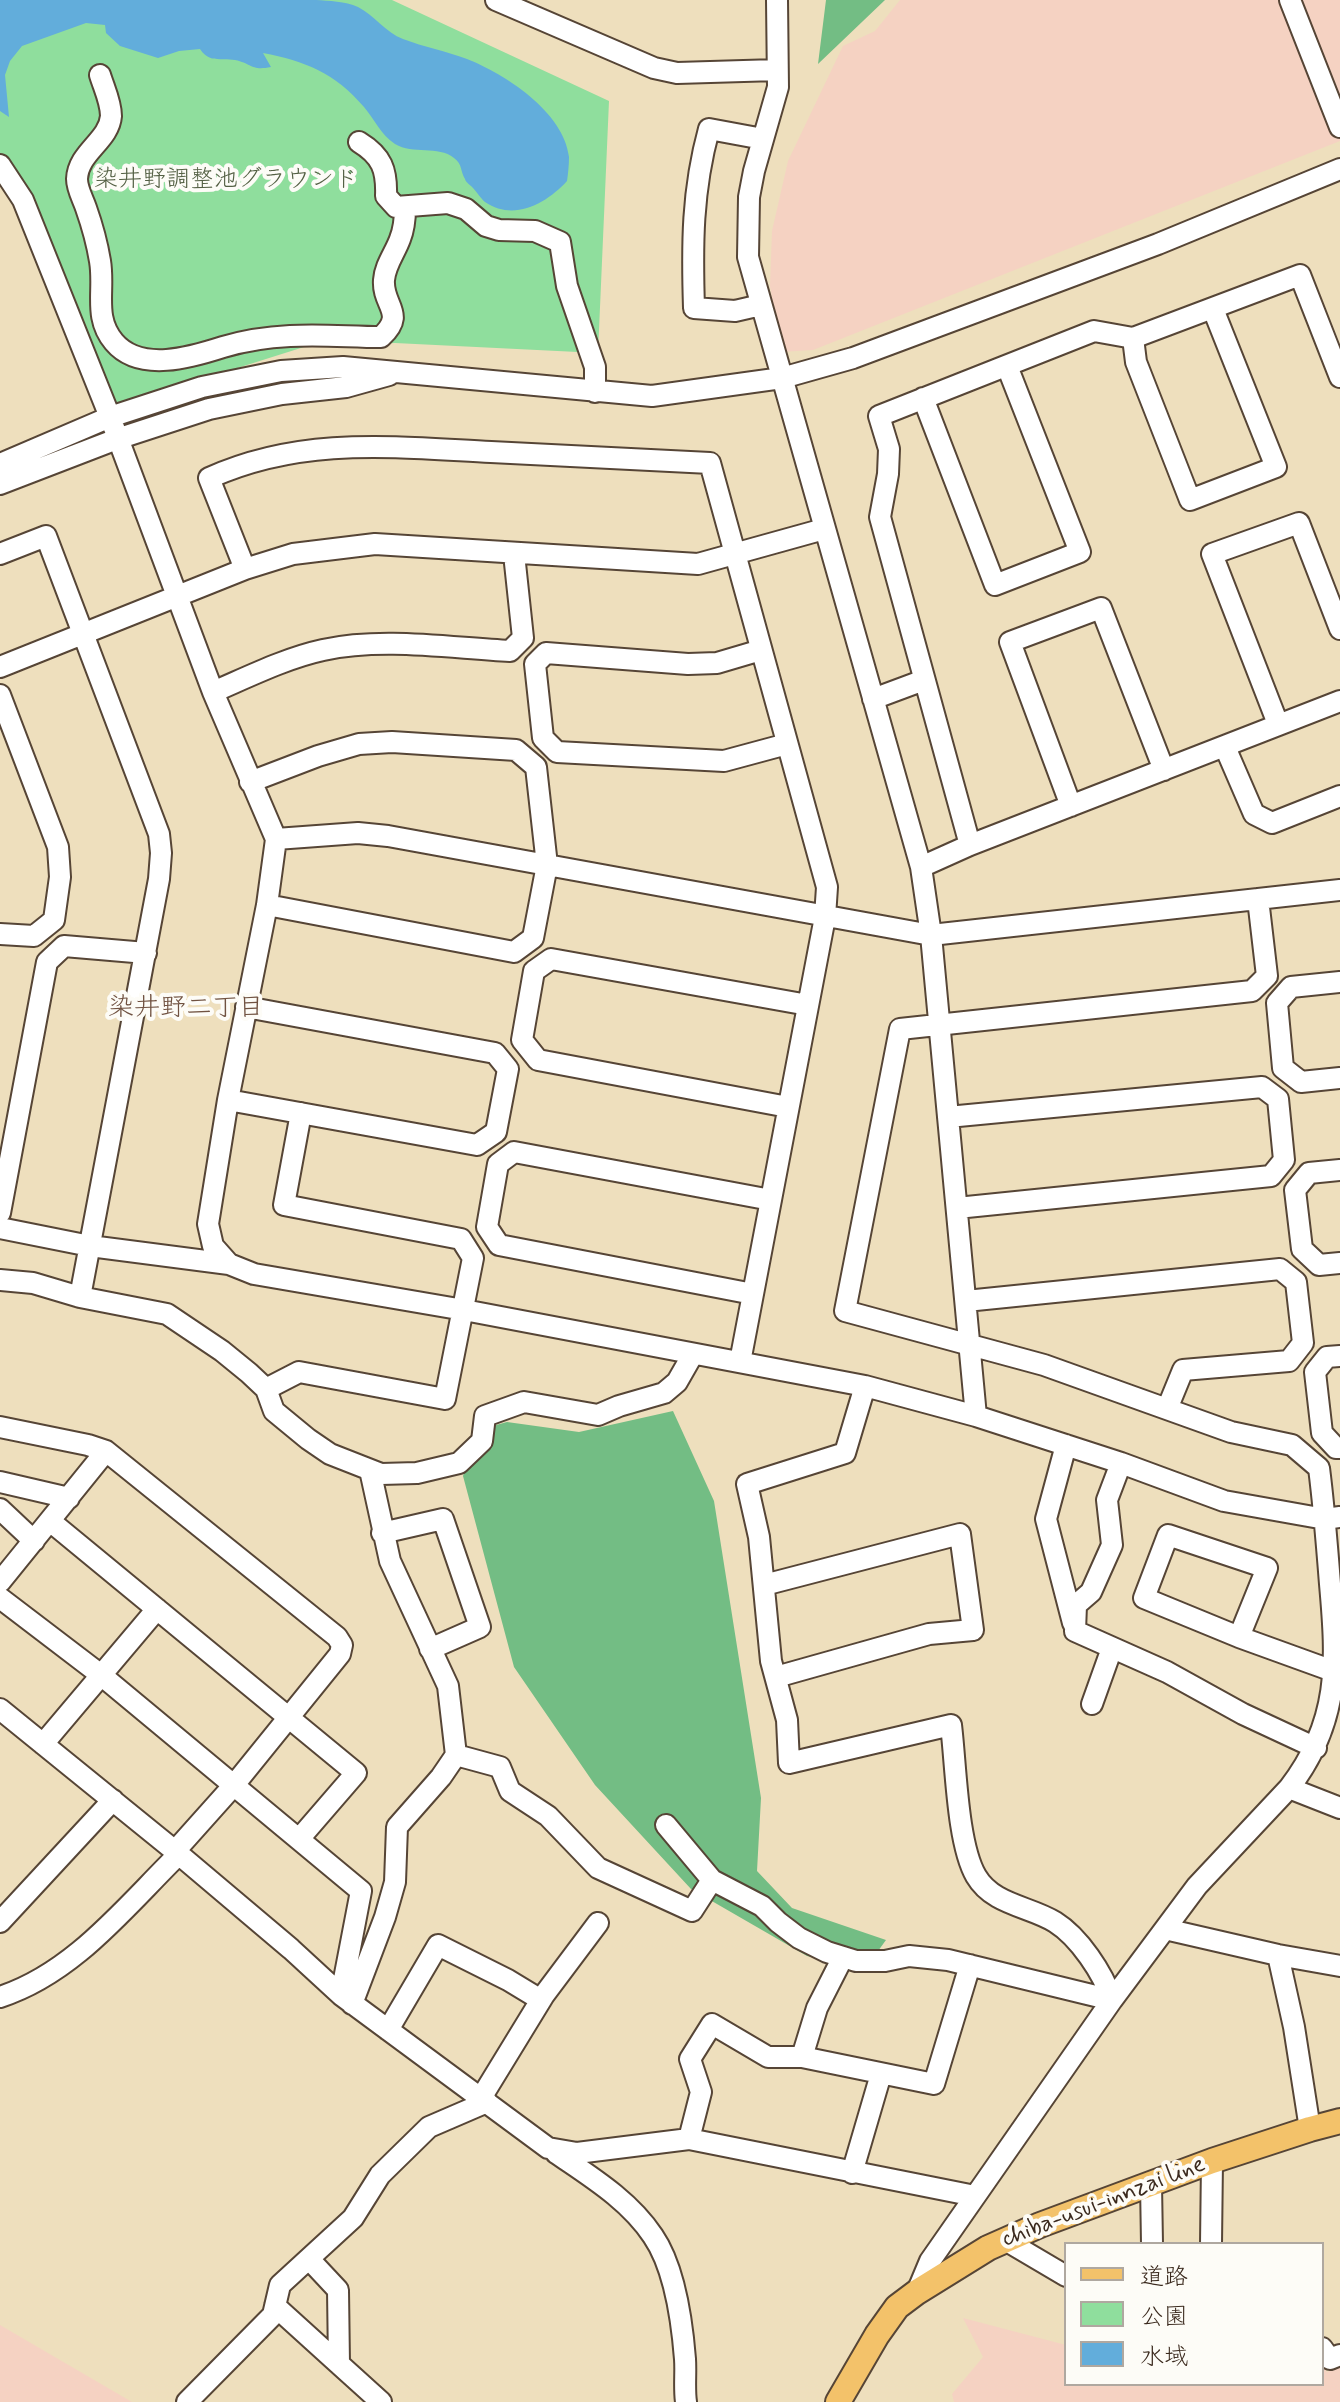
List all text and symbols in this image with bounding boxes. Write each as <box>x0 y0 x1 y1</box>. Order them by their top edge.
park label: 染井野調整池グラウンド <box>94 167 358 195</box>
district label: 染井野二丁目 <box>108 994 264 1026</box>
street label: chiba-usui-innzai line <box>998 2151 1210 2255</box>
legend <box>1064 2242 1324 2386</box>
text: 道路 <box>1140 2262 1188 2293</box>
text: 公園 <box>1140 2302 1188 2333</box>
text: 水域 <box>1140 2342 1188 2373</box>

